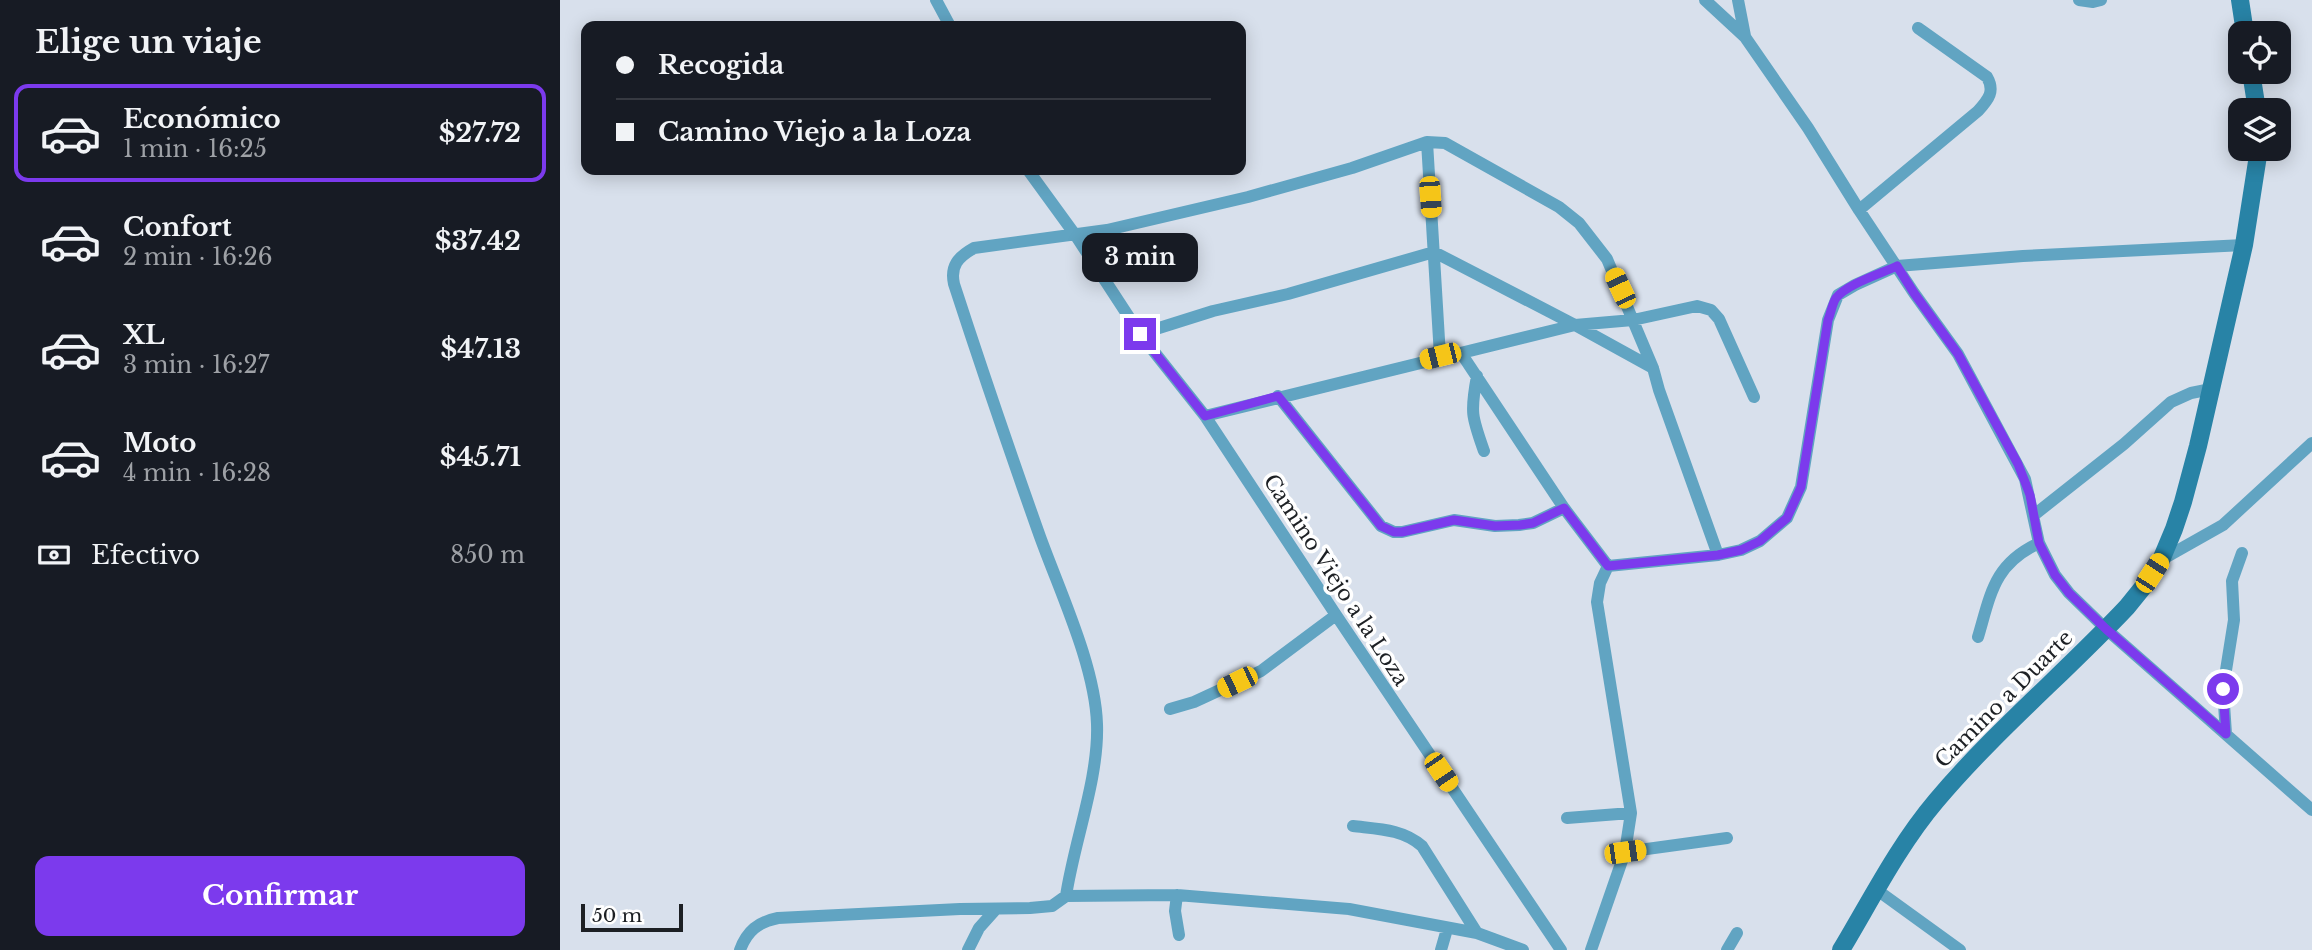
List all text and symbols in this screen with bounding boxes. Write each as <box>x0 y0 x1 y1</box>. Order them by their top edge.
map controls <box>2228 21 2291 161</box>
button: locate <box>2228 21 2291 84</box>
text: Elige un viaje <box>35 22 262 62</box>
text: Recogida <box>658 49 784 81</box>
button: layers <box>2228 98 2291 161</box>
icon: car <box>39 102 102 165</box>
text: Económico <box>123 103 281 135</box>
text: Camino Viejo a la Loza <box>658 116 971 148</box>
text: $27.72 <box>439 117 521 149</box>
text: 1 min · 16:25 <box>123 135 267 163</box>
car <box>1419 175 1442 219</box>
icon: car <box>39 210 102 273</box>
text: Confort <box>123 211 232 243</box>
text: $37.42 <box>435 225 521 257</box>
callout: 3 min <box>1082 232 1198 282</box>
text: 2 min · 16:26 <box>123 243 272 271</box>
text: 3 min <box>1104 243 1176 271</box>
car <box>1602 265 1639 311</box>
icon: car <box>39 318 102 381</box>
route end <box>1124 318 1156 350</box>
text: XL <box>123 319 165 351</box>
text: $47.13 <box>440 333 521 365</box>
car <box>1418 341 1463 371</box>
text: 3 min · 16:27 <box>123 351 269 379</box>
icon: car <box>39 426 102 489</box>
text: Moto <box>123 427 196 459</box>
text: $45.71 <box>440 441 521 473</box>
text: 4 min · 16:28 <box>123 459 271 487</box>
street label: Camino Viejo a la Loza <box>1258 469 1414 691</box>
icon: cash <box>35 536 73 574</box>
text: Efectivo <box>91 539 200 571</box>
text: 850 m <box>450 541 525 569</box>
car <box>2132 550 2173 596</box>
street label: Camino a Duarte <box>1930 625 2078 773</box>
car <box>1214 663 1261 701</box>
route start <box>2207 673 2239 705</box>
car <box>1421 749 1462 795</box>
car <box>1603 839 1648 865</box>
button: Confirmar <box>35 856 525 936</box>
scale bar <box>581 901 682 933</box>
text: 50 m <box>592 904 642 927</box>

